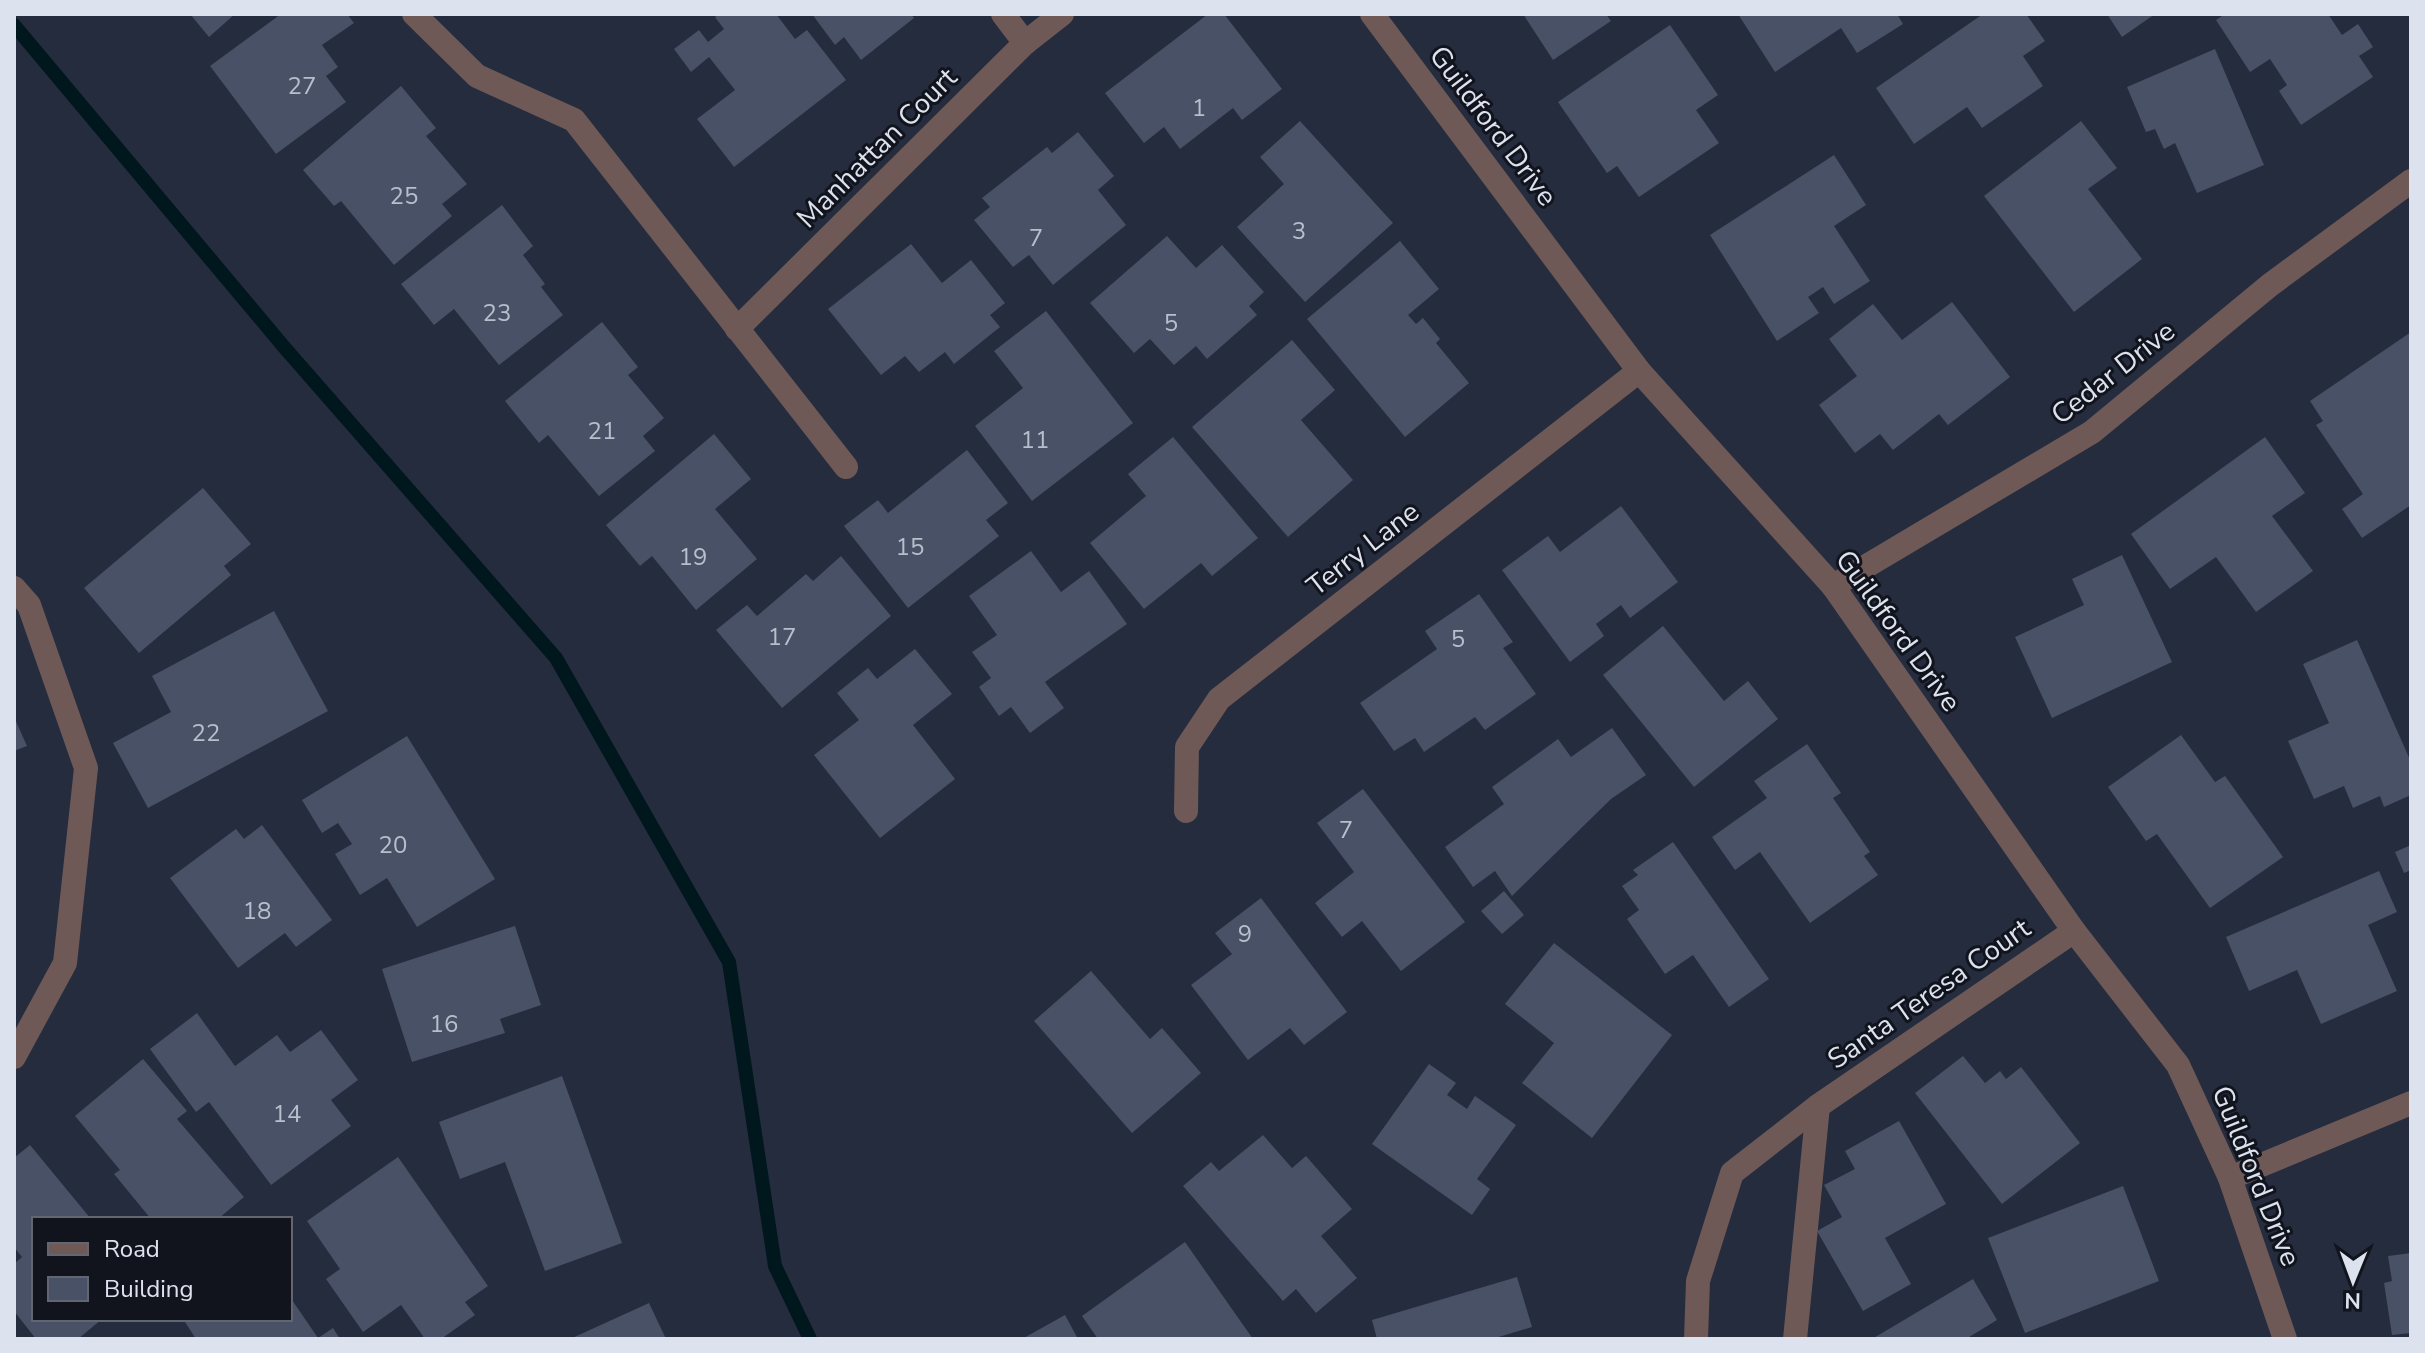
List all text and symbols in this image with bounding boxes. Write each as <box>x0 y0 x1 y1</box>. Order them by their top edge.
street label: Guildford Drive <box>1420 38 1566 214</box>
street label: Manhattan Court <box>789 59 966 236</box>
house number: 27 <box>288 70 316 102</box>
house number: 1 <box>1192 92 1206 124</box>
house number: 25 <box>390 180 418 212</box>
house number: 3 <box>1292 215 1306 247</box>
house number: 7 <box>1029 222 1043 254</box>
house number: 23 <box>483 297 511 329</box>
house number: 5 <box>1164 307 1178 339</box>
street label: Cedar Drive <box>2043 313 2183 433</box>
house number: 21 <box>588 415 616 447</box>
house number: 11 <box>1021 424 1049 456</box>
street label: Terry Lane <box>1299 493 1427 605</box>
house number: 15 <box>896 531 924 563</box>
house number: 19 <box>679 541 707 573</box>
street label: Guildford Drive <box>1826 542 1970 720</box>
house number: 17 <box>768 621 796 653</box>
house number: 5 <box>1451 623 1465 655</box>
house number: 22 <box>192 717 220 749</box>
house number: 7 <box>1339 814 1353 846</box>
house number: 20 <box>379 829 407 861</box>
house number: 18 <box>243 895 271 927</box>
street label: Santa Teresa Court <box>1820 910 2038 1078</box>
house number: 9 <box>1238 918 1252 950</box>
house number: 16 <box>430 1008 458 1040</box>
street label: Guildford Drive <box>2203 1080 2309 1272</box>
house number: 14 <box>273 1098 301 1130</box>
legend <box>32 1217 292 1321</box>
text: Road <box>104 1233 160 1265</box>
north arrow <box>2313 1241 2393 1321</box>
text: Building <box>104 1273 194 1305</box>
text: N <box>2344 1285 2361 1315</box>

